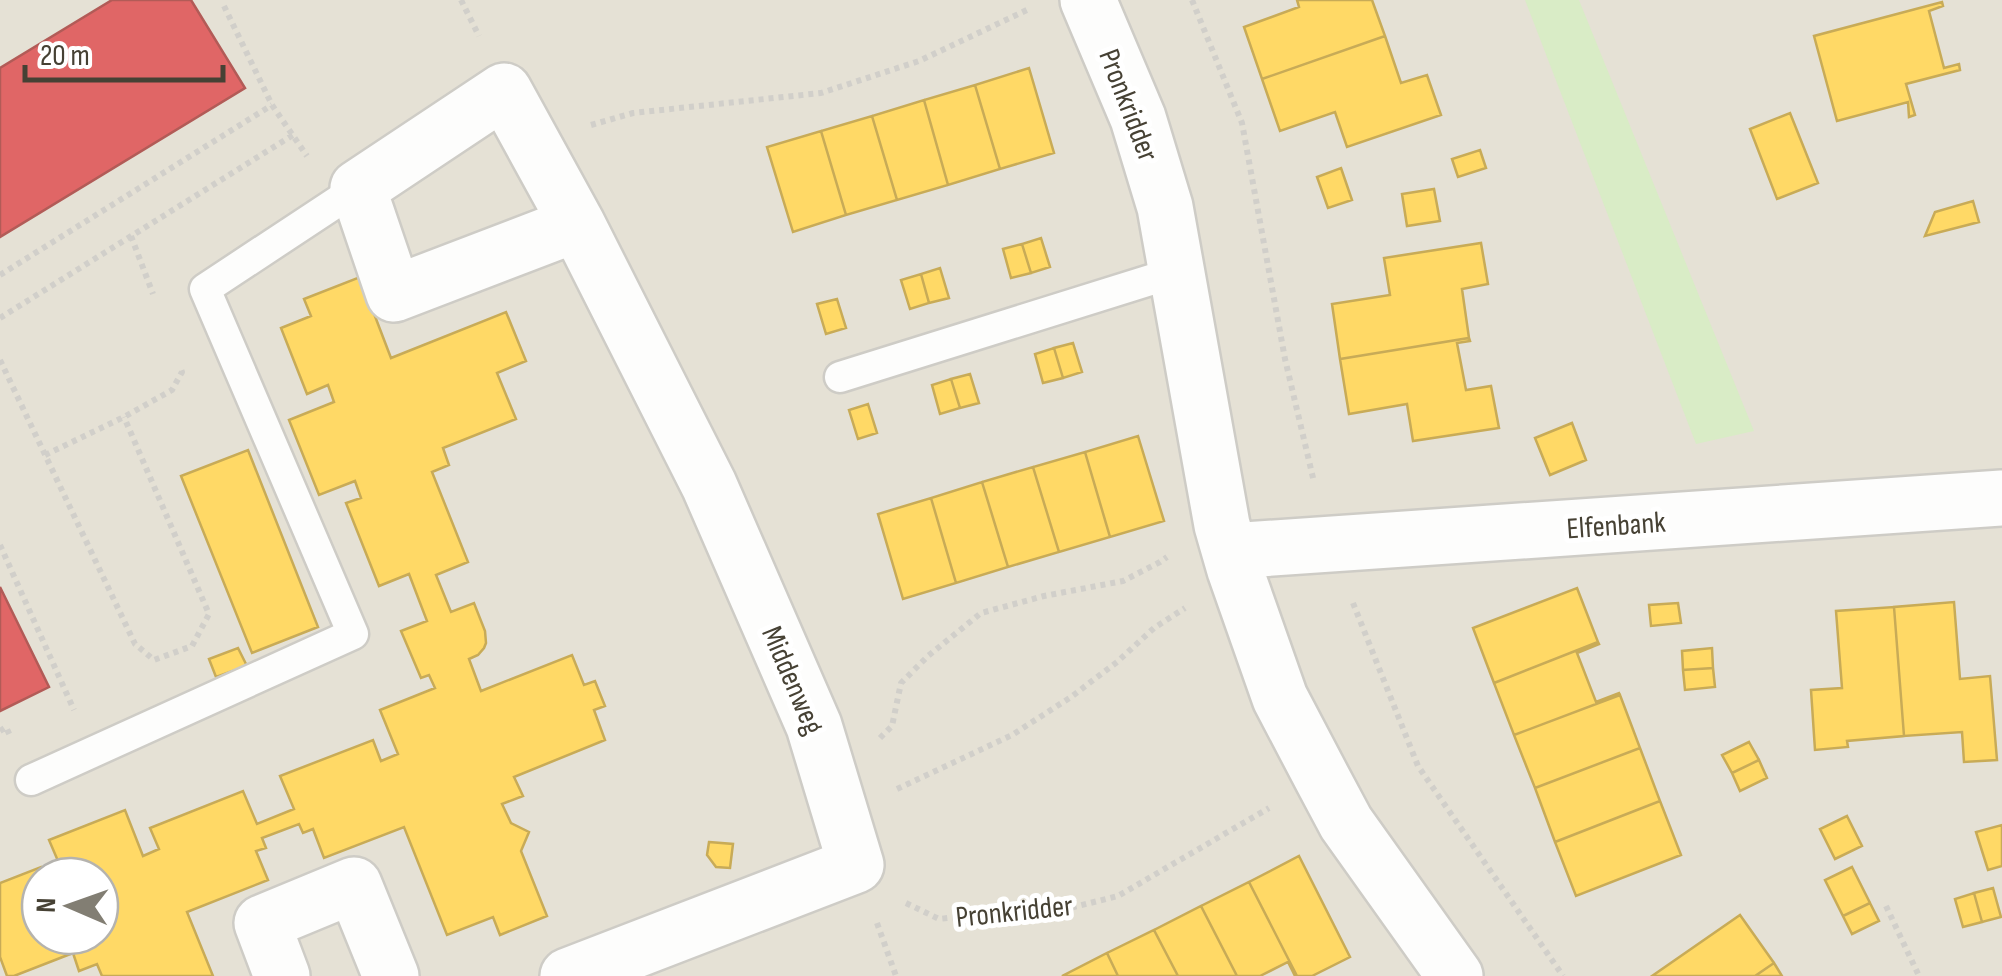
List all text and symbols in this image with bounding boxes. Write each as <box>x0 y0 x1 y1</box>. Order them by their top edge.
scale bar <box>25 20 222 82</box>
text: 20 m <box>40 38 90 74</box>
street label: Pronkridder <box>1090 44 1166 167</box>
street label: Elfenbank <box>1565 505 1667 547</box>
street label: Middenweg <box>753 621 831 740</box>
north arrow <box>20 856 120 956</box>
street label: Pronkridder <box>954 888 1075 936</box>
text: N <box>30 897 63 913</box>

